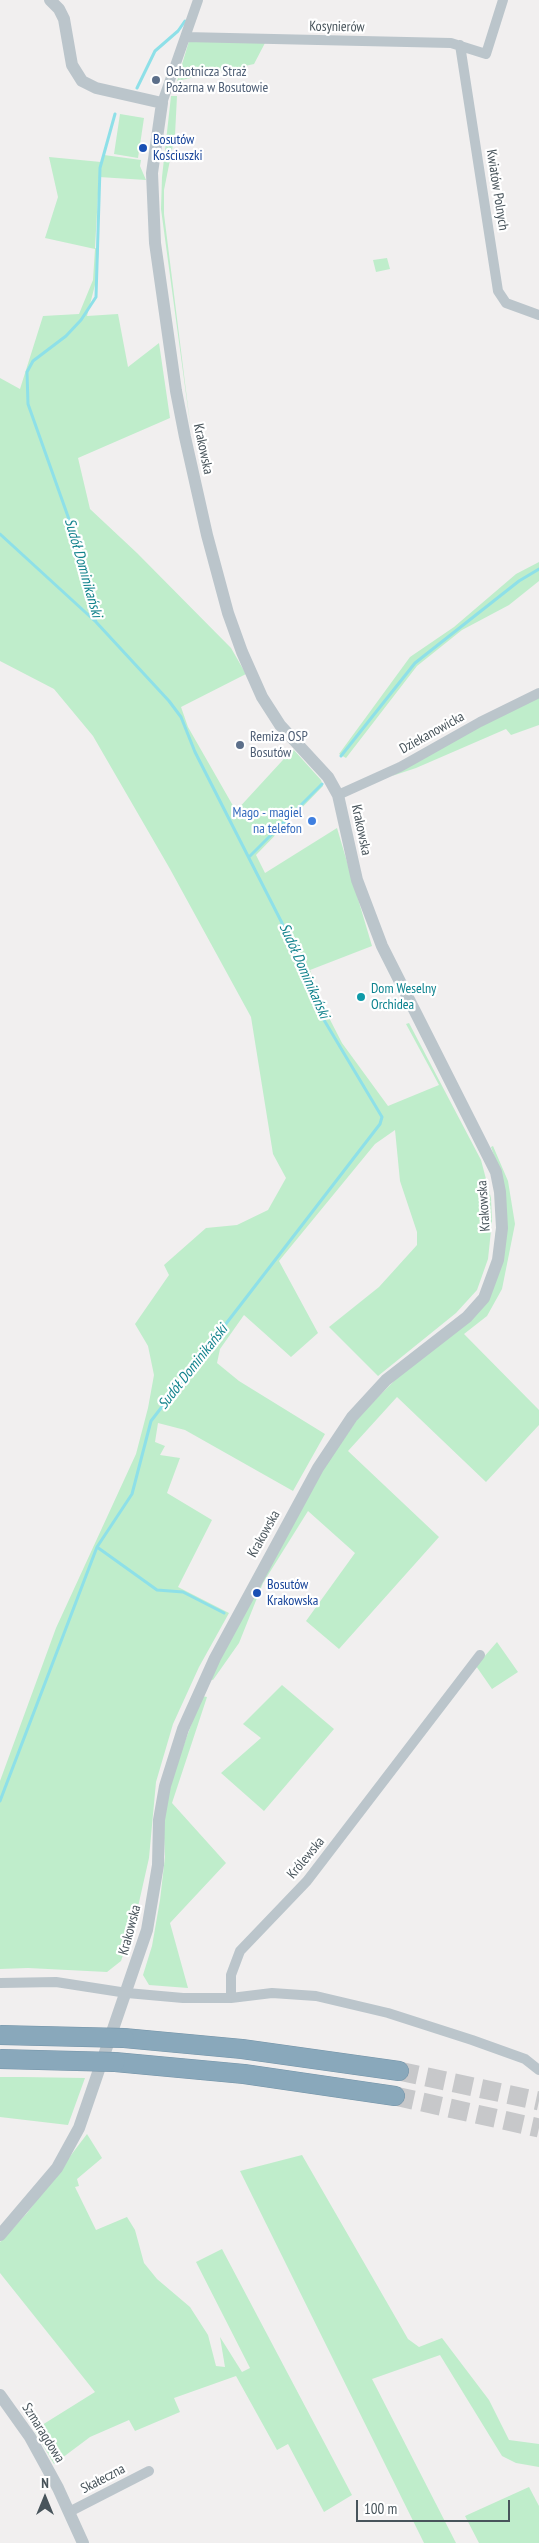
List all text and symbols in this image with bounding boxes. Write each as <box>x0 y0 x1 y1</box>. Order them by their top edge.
street label: Kosynierów <box>309 18 365 36</box>
place label: Ochotnicza Straż Pożarna w Bosutowie <box>166 64 268 96</box>
marker: Ochotnicza Straż Pożarna w Bosutowie <box>150 74 162 86</box>
place label: Bosutów Kościuszki <box>153 132 202 164</box>
marker: Bosutów Kościuszki <box>137 142 149 154</box>
street label: Kwiatów Polnych <box>482 148 512 232</box>
street label: Krakowska <box>189 422 217 476</box>
water label: Sudół Dominikański <box>60 516 106 620</box>
street label: Dziekanowicka <box>397 708 467 758</box>
place label: Remiza OSP Bosutów <box>250 729 308 762</box>
marker: Remiza OSP Bosutów <box>234 739 246 751</box>
street label: Krakowska <box>347 803 375 857</box>
place label: Mago - magiel na telefon <box>233 805 302 838</box>
marker: Mago - magiel na telefon <box>306 815 318 827</box>
water label: Sudół Dominikański <box>275 921 333 1021</box>
place label: Dom Weselny Orchidea <box>371 981 436 1014</box>
marker: Dom Weselny Orchidea <box>355 991 367 1003</box>
street label: Krakowska <box>474 1180 494 1232</box>
water label: Sudół Dominikański <box>154 1321 232 1413</box>
street label: Krakowska <box>244 1508 284 1560</box>
place label: Bosutów Krakowska <box>267 1577 318 1610</box>
marker: Bosutów Krakowska <box>251 1587 263 1599</box>
street label: Królewska <box>284 1834 328 1882</box>
street label: Krakowska <box>115 1903 145 1957</box>
street label: Szmaragdowa <box>18 2400 68 2466</box>
street label: Skałeczna <box>78 2461 128 2497</box>
north arrow <box>20 2473 70 2523</box>
text: N <box>41 2474 49 2492</box>
scale bar <box>359 2490 513 2522</box>
text: 100 m <box>364 2499 397 2518</box>

